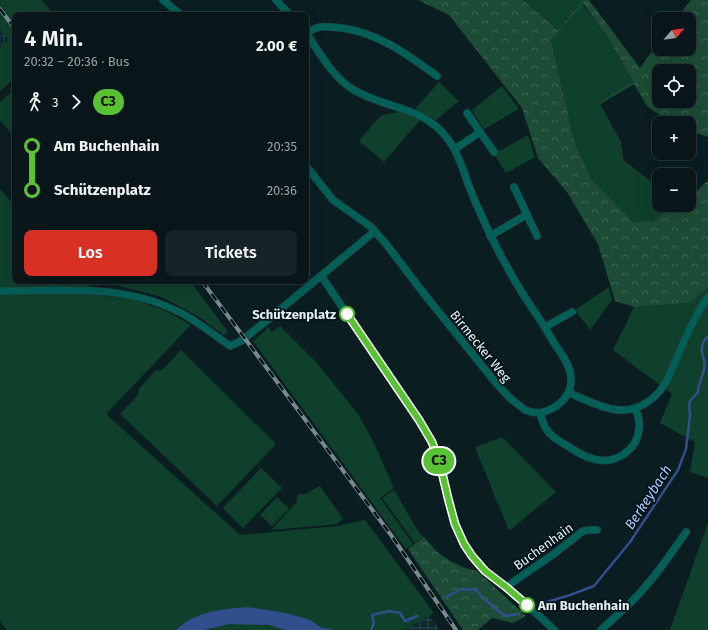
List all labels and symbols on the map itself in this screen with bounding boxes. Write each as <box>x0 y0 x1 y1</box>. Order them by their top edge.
north arrow <box>652 12 696 56</box>
marker: Schützenplatz <box>339 306 355 322</box>
place label: Schützenplatz <box>252 307 336 322</box>
street label: Birmecker Weg <box>447 308 514 385</box>
line badge: C3 <box>421 448 457 474</box>
water label: Berkeybach <box>621 462 676 533</box>
street label: Buchenhain <box>511 520 576 573</box>
marker: Am Buchenhain <box>519 597 535 613</box>
place label: Am Buchenhain <box>537 598 629 613</box>

